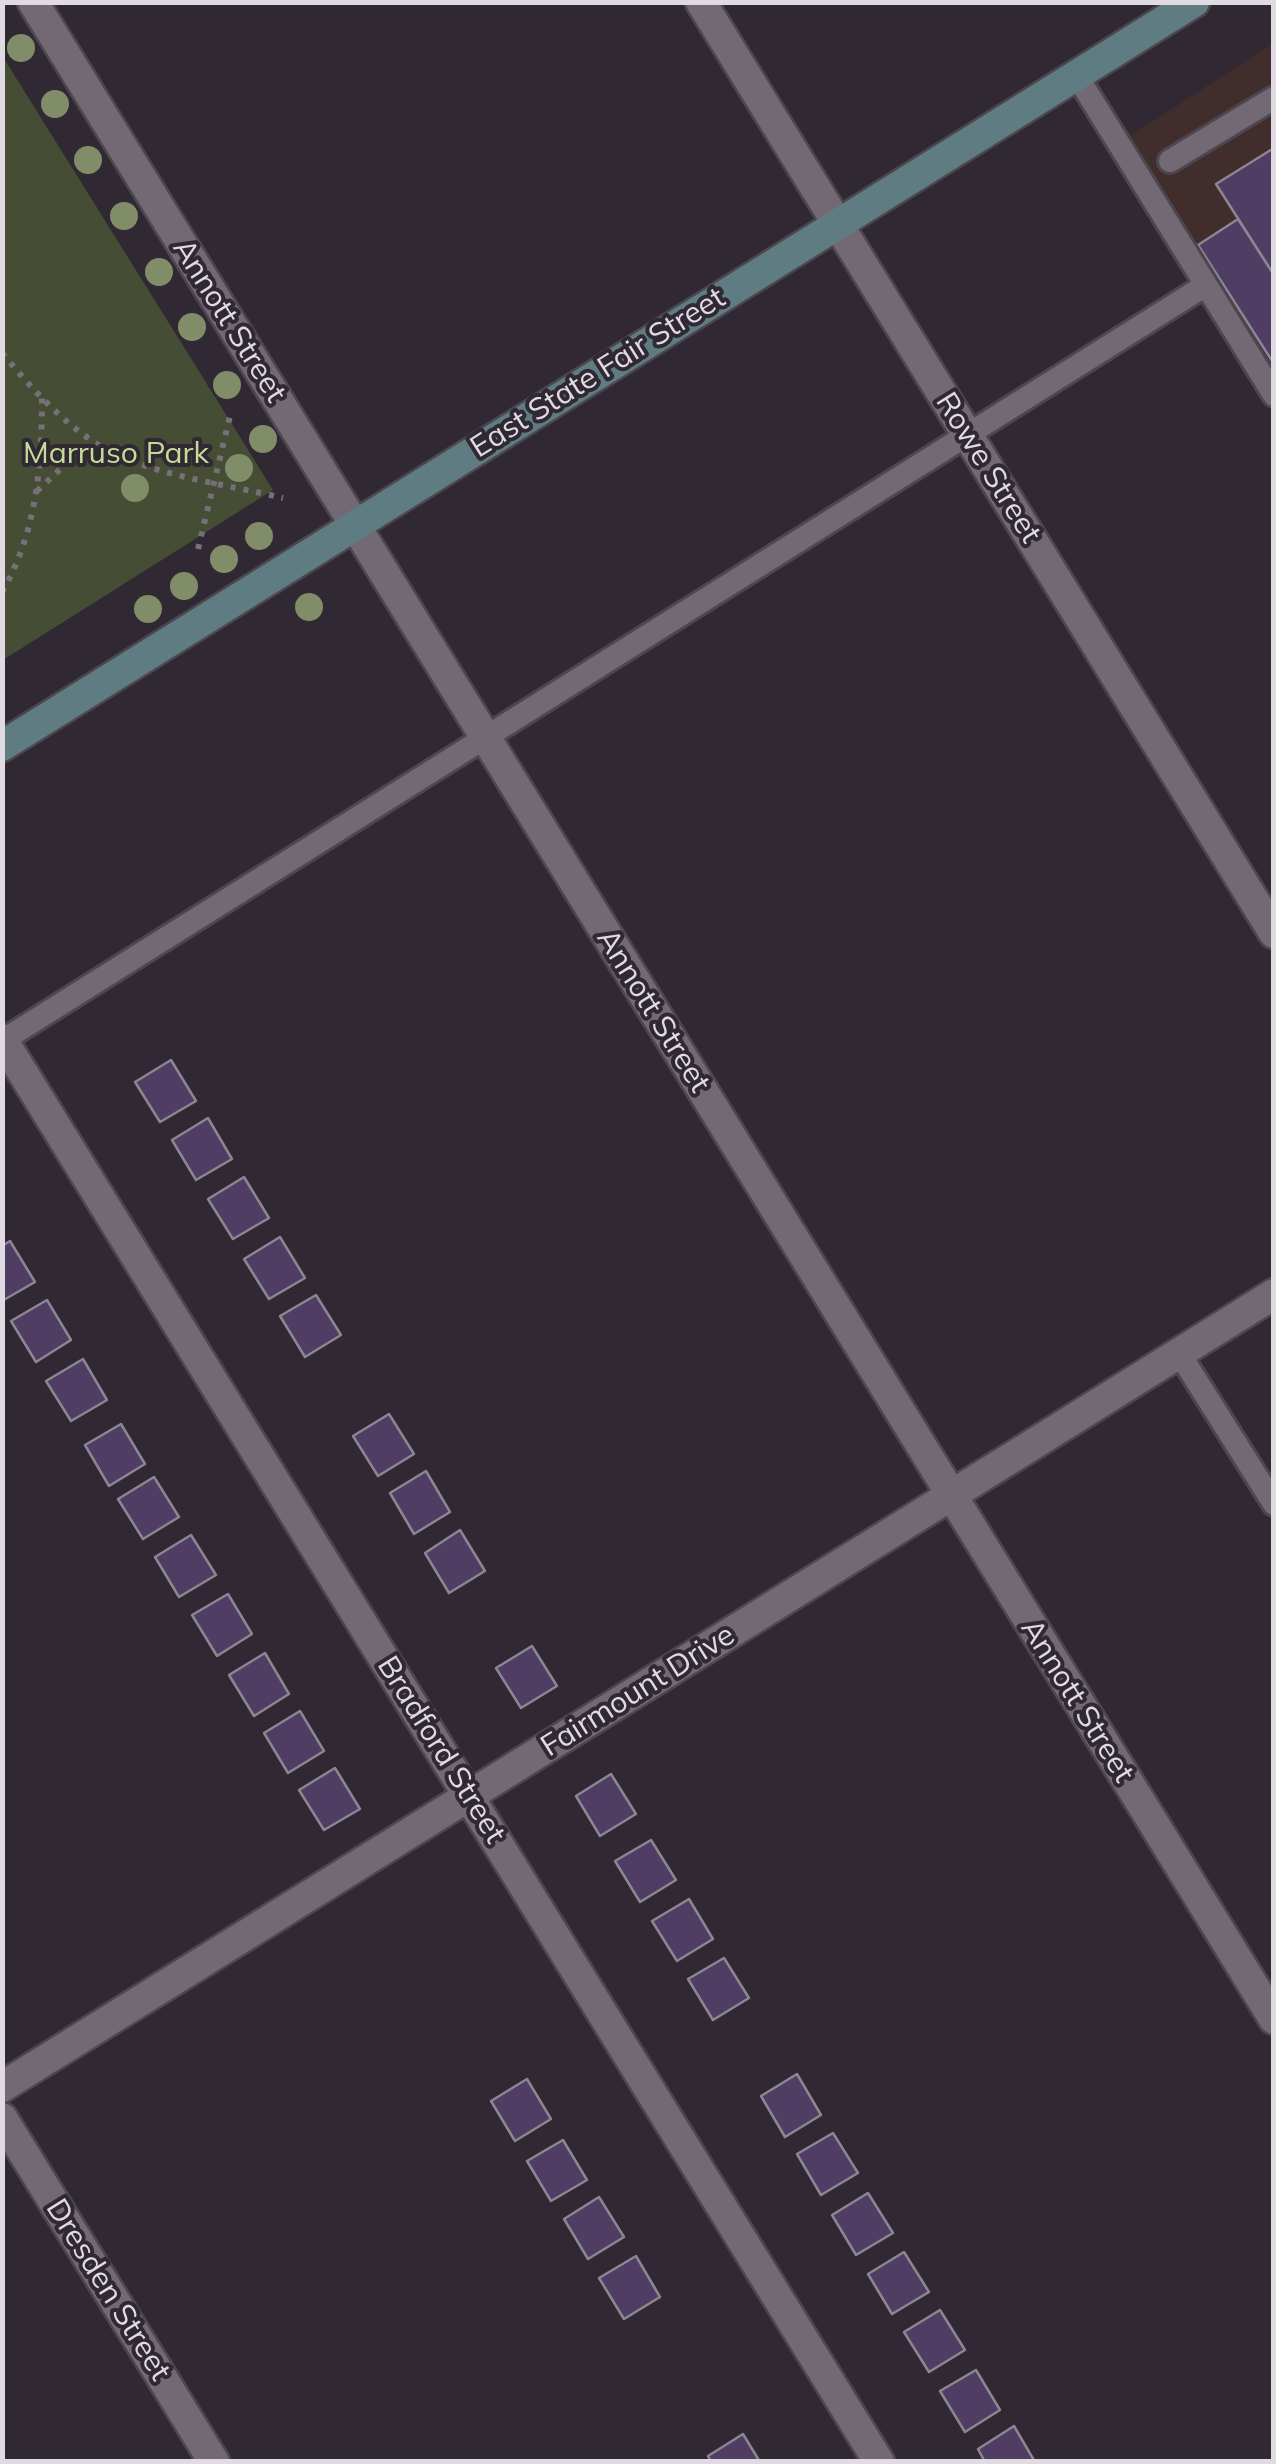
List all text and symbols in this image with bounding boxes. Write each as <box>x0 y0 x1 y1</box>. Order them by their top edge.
street label: Annott Street <box>165 233 293 409</box>
street label: East State Fair Street <box>464 280 732 466</box>
street label: Rowe Street <box>928 386 1048 550</box>
park label: Marruso Park <box>23 436 209 472</box>
street label: Annott Street <box>589 923 717 1099</box>
street label: Annott Street <box>1013 1613 1141 1789</box>
street label: Fairmount Drive <box>535 1617 741 1765</box>
street label: Bradford Street <box>369 1650 513 1850</box>
street label: Dresden Street <box>38 2193 178 2387</box>

